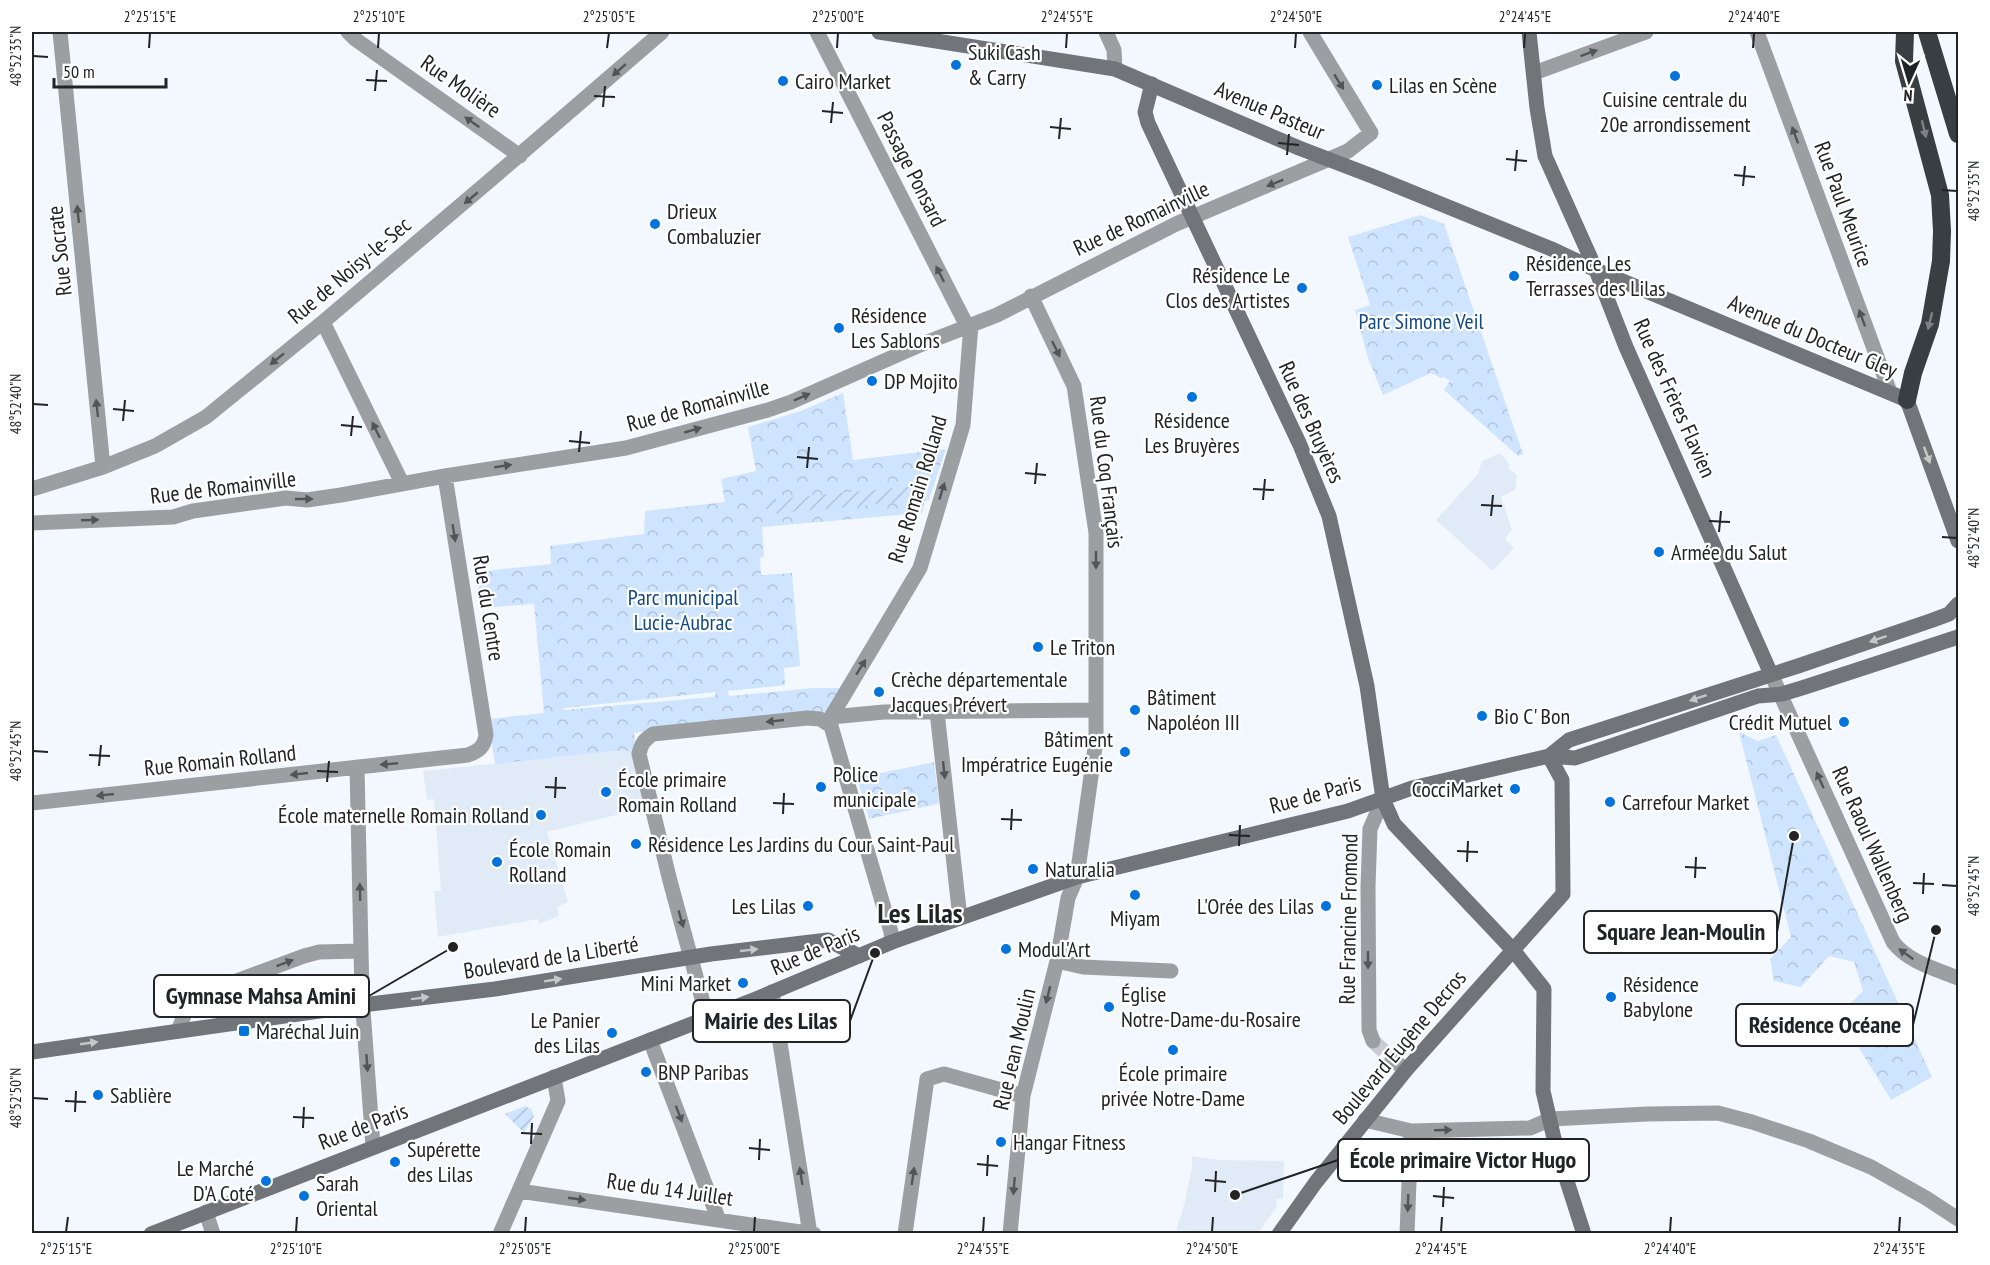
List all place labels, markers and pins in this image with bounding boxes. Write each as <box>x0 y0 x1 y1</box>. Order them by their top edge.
place label: Suki Cash & Carry <box>968 38 1041 91</box>
marker: Suki Cash & Carry <box>949 58 963 72</box>
place label: Cairo Market <box>795 67 891 95</box>
marker: Cuisine centrale du 20e arrondissement <box>1668 69 1682 83</box>
place label: Lilas en Scène <box>1389 71 1497 99</box>
marker: Cairo Market <box>776 74 790 88</box>
marker: Lilas en Scène <box>1370 78 1384 92</box>
place label: Cuisine centrale du 20e arrondissement <box>1600 85 1750 138</box>
place label: Drieux Combaluzier <box>667 197 761 250</box>
marker: Drieux Combaluzier <box>648 217 662 231</box>
place label: Résidence Les Terrasses des Lilas <box>1526 249 1666 302</box>
place label: Résidence Le Clos des Artistes <box>1165 261 1290 314</box>
marker: Résidence Les Terrasses des Lilas <box>1507 269 1521 283</box>
marker: Résidence Le Clos des Artistes <box>1295 281 1309 295</box>
place label: Résidence Les Sablons <box>851 301 940 354</box>
marker: Résidence Les Sablons <box>832 321 846 335</box>
place label: DP Mojito <box>884 367 958 395</box>
marker: DP Mojito <box>865 374 879 388</box>
marker: Résidence Les Bruyères <box>1185 390 1199 404</box>
place label: Résidence Les Bruyères <box>1144 406 1240 459</box>
place label: Armée du Salut <box>1671 538 1787 566</box>
marker: Armée du Salut <box>1652 545 1666 559</box>
place label: Le Triton <box>1050 633 1115 661</box>
marker: Le Triton <box>1031 640 1045 654</box>
place label: Crèche départementale Jacques Prévert <box>890 665 1068 718</box>
place label: Bâtiment Napoléon III <box>1147 683 1240 736</box>
marker: Crèche départementale Jacques Prévert <box>872 685 886 699</box>
place label: Bio C' Bon <box>1494 702 1570 730</box>
marker: Bâtiment Napoléon III <box>1128 703 1142 717</box>
place label: Crédit Mutuel <box>1729 708 1833 736</box>
marker: Bio C' Bon <box>1475 709 1489 723</box>
marker: Crédit Mutuel <box>1837 715 1851 729</box>
place label: Bâtiment Impératrice Eugénie <box>961 725 1113 778</box>
marker: Bâtiment Impératrice Eugénie <box>1118 745 1132 759</box>
place label: Police municipale <box>833 760 917 813</box>
place label: École primaire Romain Rolland <box>618 765 737 818</box>
place label: CocciMarket <box>1412 775 1503 803</box>
marker: Police municipale <box>814 780 828 794</box>
marker: CocciMarket <box>1508 782 1522 796</box>
marker: École primaire Romain Rolland <box>599 785 613 799</box>
place label: Carrefour Market <box>1622 788 1749 816</box>
marker: Carrefour Market <box>1603 795 1617 809</box>
place label: École maternelle Romain Rolland <box>278 801 529 829</box>
marker: École maternelle Romain Rolland <box>534 808 548 822</box>
place label: Résidence Les Jardins du Cour Saint-Paul <box>648 830 955 858</box>
place label: École Romain Rolland <box>509 835 611 888</box>
marker: Résidence Les Jardins du Cour Saint-Paul <box>629 837 643 851</box>
marker: École Romain Rolland <box>490 855 504 869</box>
place label: Naturalia <box>1045 855 1115 883</box>
marker: Naturalia <box>1026 862 1040 876</box>
marker: Miyam <box>1128 888 1142 902</box>
place label: Les Lilas <box>731 892 796 920</box>
place label: L'Orée des Lilas <box>1197 892 1314 920</box>
marker: Les Lilas <box>801 899 815 913</box>
marker: L'Orée des Lilas <box>1319 899 1333 913</box>
place label: Miyam <box>1110 904 1160 932</box>
callout: Square Jean-Moulin <box>1584 911 1777 953</box>
place label: Modul'Art <box>1018 935 1091 963</box>
marker: Modul'Art <box>999 942 1013 956</box>
place label: Mini Market <box>641 969 731 997</box>
place label: Résidence Babylone <box>1623 970 1699 1023</box>
callout: Gymnase Mahsa Amini <box>154 975 369 1017</box>
marker: Mini Market <box>736 976 750 990</box>
place label: Église Notre-Dame-du-Rosaire <box>1121 980 1301 1033</box>
marker: Résidence Babylone <box>1604 990 1618 1004</box>
callout: Mairie des Lilas <box>693 1000 850 1042</box>
marker: Église Notre-Dame-du-Rosaire <box>1102 1000 1116 1014</box>
callout: Résidence Océane <box>1736 1004 1913 1046</box>
place label: Le Panier des Lilas <box>530 1006 600 1059</box>
place label: Maréchal Juin <box>256 1017 359 1045</box>
marker: Maréchal Juin <box>237 1024 251 1038</box>
marker: Le Panier des Lilas <box>605 1026 619 1040</box>
marker: École primaire privée Notre-Dame <box>1166 1043 1180 1057</box>
place label: BNP Paribas <box>658 1058 749 1086</box>
place label: École primaire privée Notre-Dame <box>1101 1059 1245 1112</box>
marker: BNP Paribas <box>639 1065 653 1079</box>
place label: Sablière <box>110 1081 172 1109</box>
marker: Sablière <box>91 1088 105 1102</box>
place label: Hangar Fitness <box>1013 1128 1126 1156</box>
place label: Supérette des Lilas <box>407 1135 481 1188</box>
marker: Hangar Fitness <box>994 1135 1008 1149</box>
callout: École primaire Victor Hugo <box>1338 1139 1589 1181</box>
place label: Le Marché D'A Coté <box>177 1154 254 1207</box>
marker: Supérette des Lilas <box>388 1155 402 1169</box>
place label: Sarah Oriental <box>316 1169 378 1222</box>
marker: Le Marché D'A Coté <box>259 1174 273 1188</box>
marker: Sarah Oriental <box>297 1189 311 1203</box>

